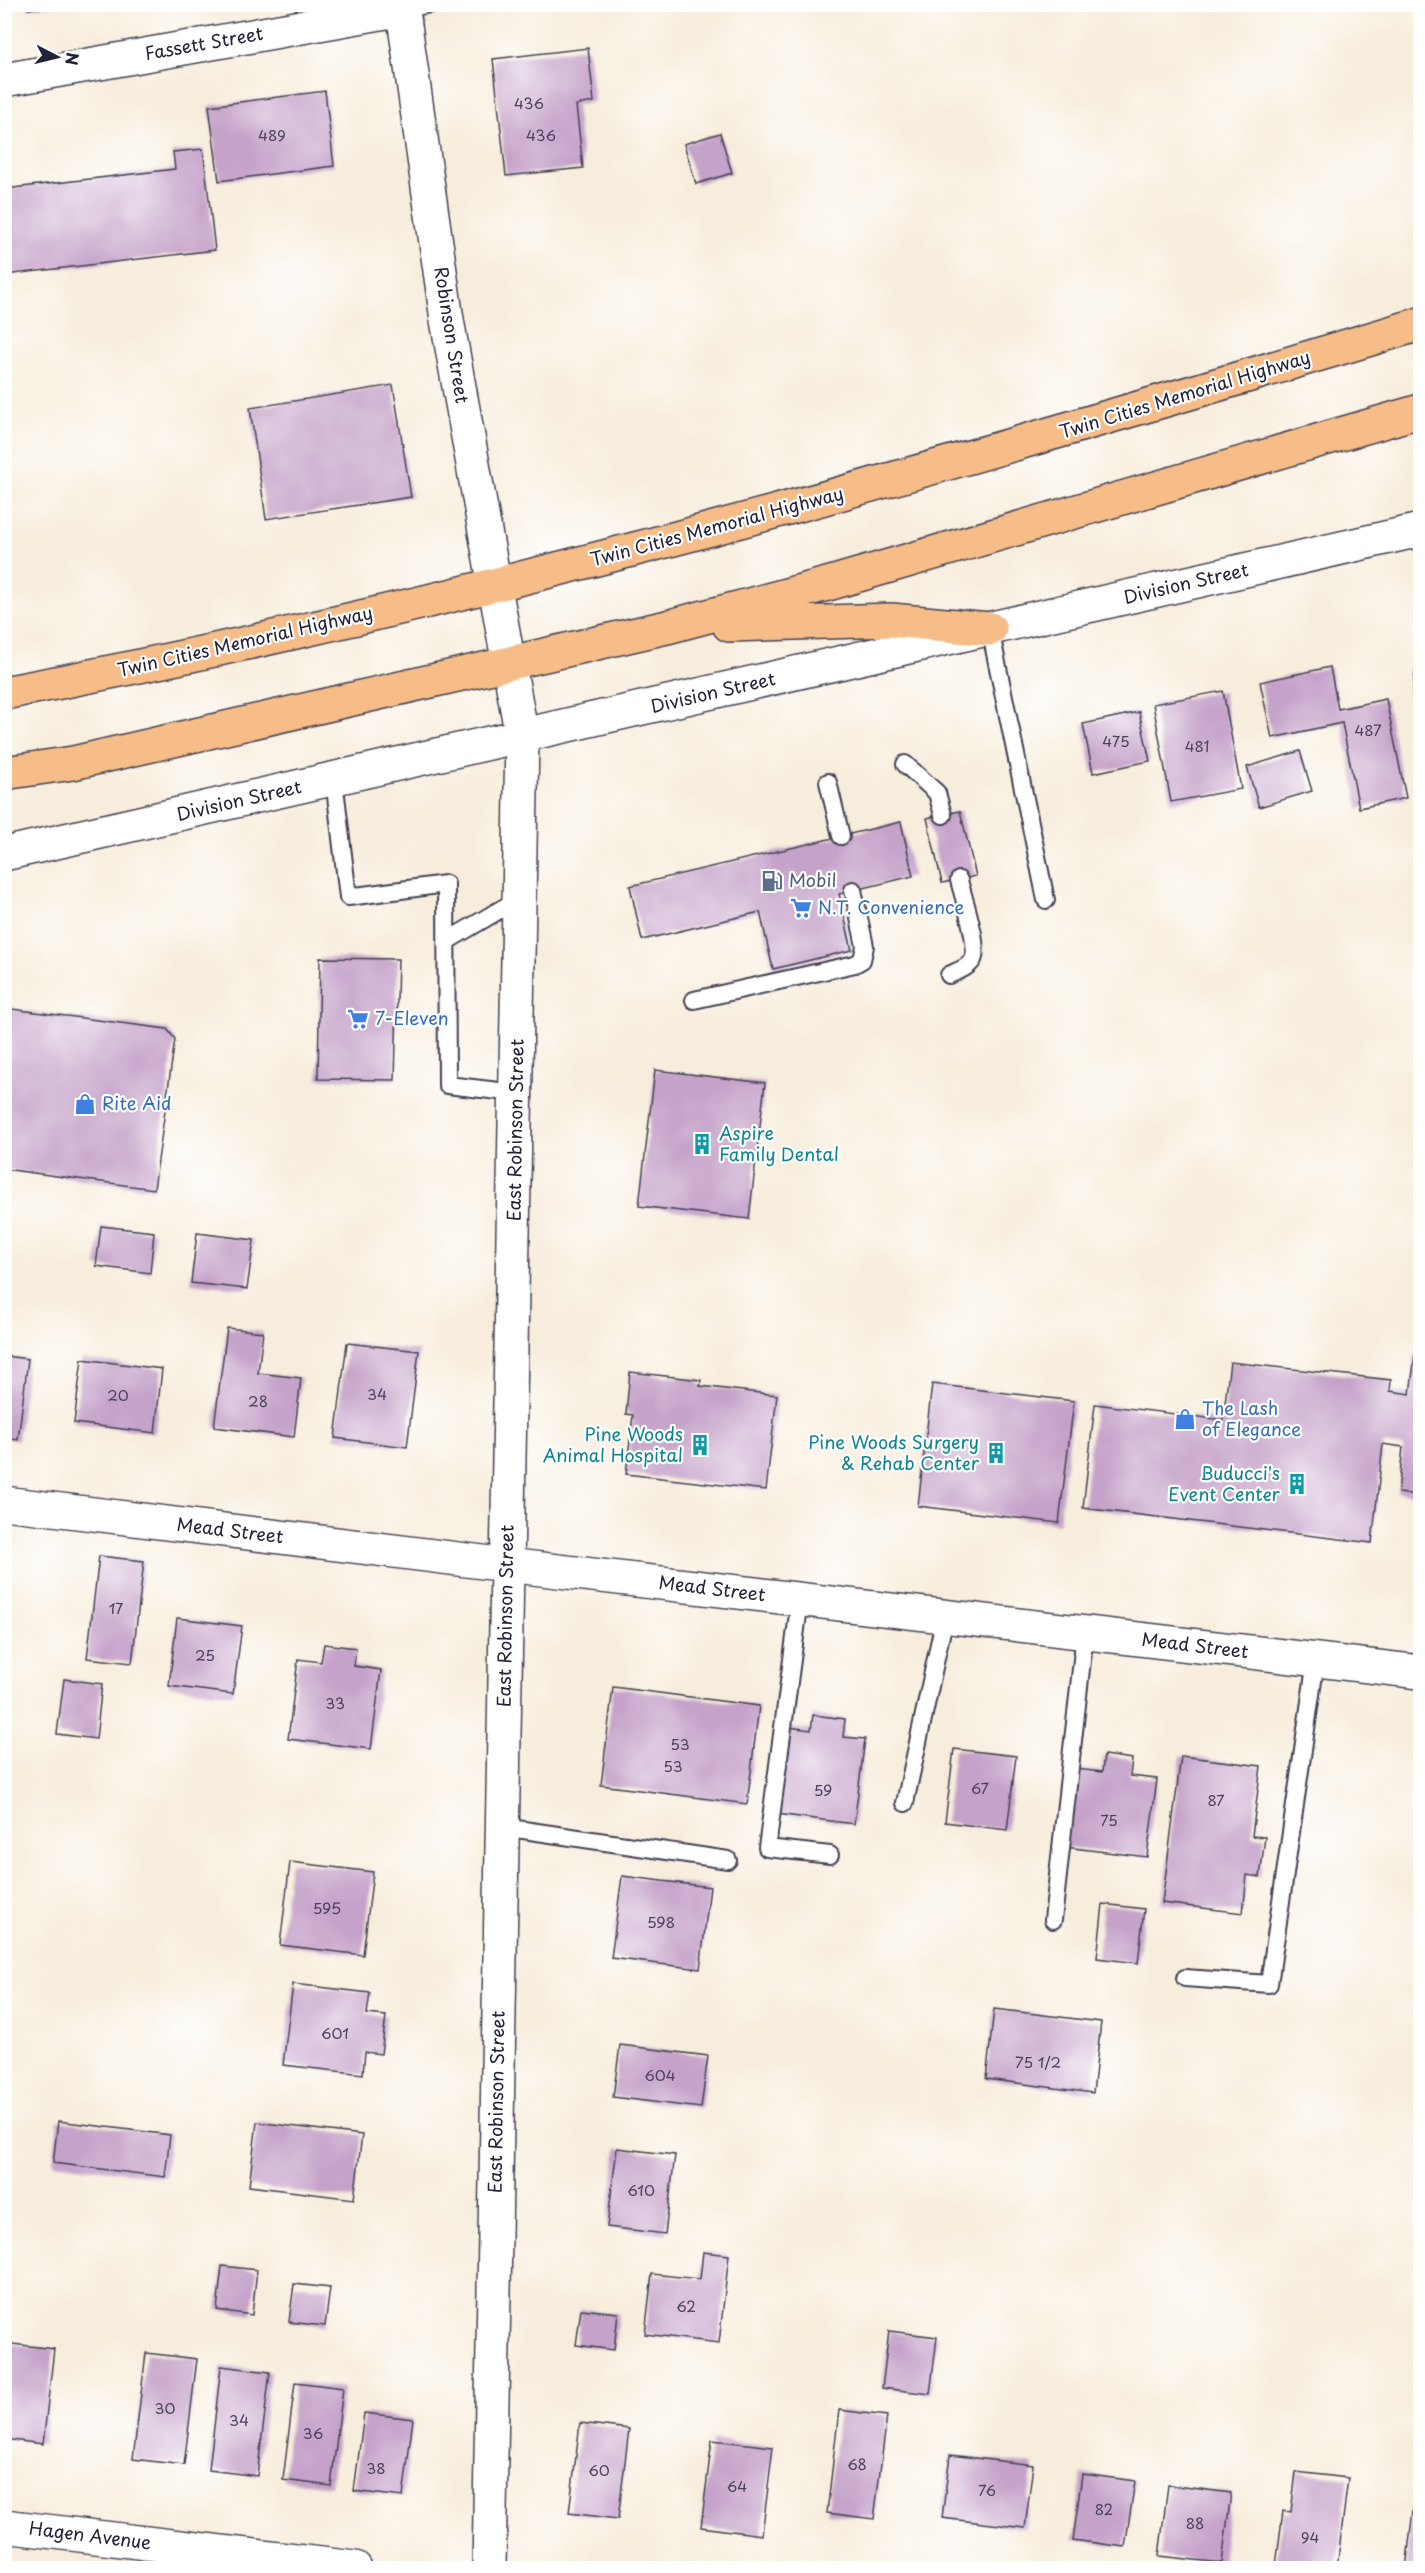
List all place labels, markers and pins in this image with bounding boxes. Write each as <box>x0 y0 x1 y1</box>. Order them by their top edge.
place label: Mobil <box>789 866 836 893</box>
fuel station icon: Mobil <box>760 869 784 893</box>
place label: N.T. Convenience <box>818 893 965 920</box>
supermarket icon: N.T. Convenience <box>789 896 813 920</box>
place label: 7-Eleven <box>375 1004 449 1031</box>
supermarket icon: 7-Eleven <box>346 1007 370 1031</box>
place label: Rite Aid <box>102 1089 172 1116</box>
shop icon: Rite Aid <box>73 1092 97 1116</box>
place label: Aspire Family Dental <box>719 1119 839 1167</box>
building icon: Aspire Family Dental <box>690 1132 714 1156</box>
place label: The Lash of Elegance <box>1202 1394 1301 1442</box>
shop icon: The Lash of Elegance <box>1173 1407 1197 1431</box>
place label: Pine Woods Animal Hospital <box>543 1420 683 1468</box>
place label: Pine Woods Surgery & Rehab Center <box>808 1428 980 1476</box>
building icon: Pine Woods Animal Hospital <box>688 1433 712 1457</box>
building icon: Pine Woods Surgery & Rehab Center <box>984 1441 1008 1465</box>
place label: Buducci's Event Center <box>1168 1459 1281 1507</box>
building icon: Buducci's Event Center <box>1285 1472 1309 1496</box>

